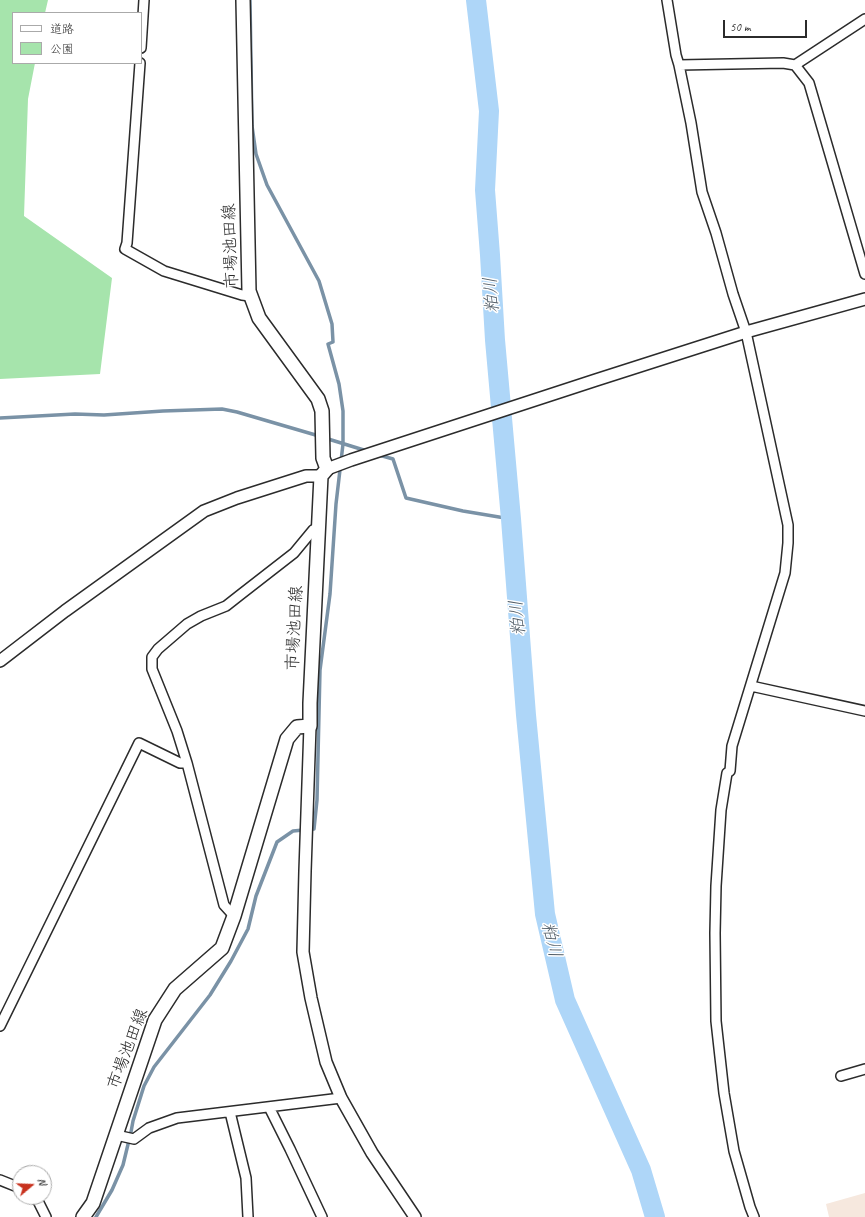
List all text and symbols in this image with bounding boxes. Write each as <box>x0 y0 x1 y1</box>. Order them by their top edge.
legend <box>12 12 142 64</box>
scale bar <box>725 12 809 38</box>
text: 50 m <box>730 19 750 35</box>
text: 道路 <box>50 21 74 37</box>
text: 公園 <box>50 41 74 57</box>
street label: 市場池田線 <box>219 203 243 289</box>
water label: 粕川 <box>480 276 504 314</box>
street label: 市場池田線 <box>283 585 307 671</box>
water label: 粕川 <box>506 599 530 637</box>
water label: 粕川 <box>536 920 566 960</box>
street label: 市場池田線 <box>103 1006 153 1092</box>
north arrow <box>12 1165 52 1205</box>
text: N <box>35 1176 50 1187</box>

